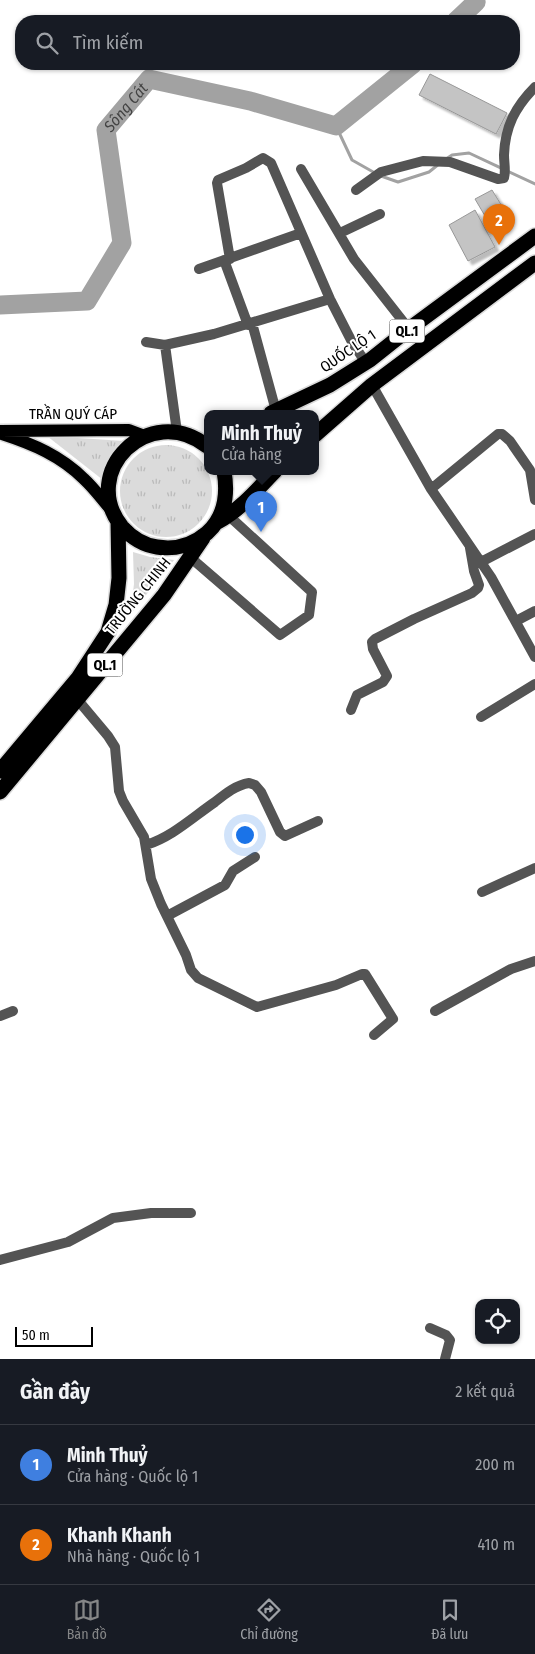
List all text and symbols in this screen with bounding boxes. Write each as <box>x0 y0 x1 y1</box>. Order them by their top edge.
search box <box>15 15 520 70</box>
icon: search <box>33 29 61 57</box>
text: Tìm kiếm <box>73 31 143 54</box>
water label: Sông Cát <box>99 78 152 136</box>
pin: 2 <box>483 204 515 245</box>
road number: QL.1 <box>390 320 424 342</box>
street label: QUỐC LỘ 1 <box>315 324 379 376</box>
street label: TRẦN QUÝ CÁP <box>29 403 117 423</box>
popup <box>204 410 319 475</box>
text: Minh Thuỷ <box>221 422 302 445</box>
text: Cửa hàng <box>221 445 282 464</box>
pin: 1 <box>245 491 277 532</box>
street label: TRƯỜNG CHINH <box>101 554 175 638</box>
road number: QL.1 <box>88 654 122 676</box>
your location <box>232 822 258 848</box>
map controls <box>475 1299 520 1344</box>
button: locate <box>475 1299 520 1344</box>
scale bar <box>15 1324 92 1347</box>
text: 50 m <box>22 1327 50 1344</box>
text: Gần đây <box>20 1379 90 1405</box>
text: 2 kết quả <box>455 1382 515 1401</box>
text: Minh Thuỷ <box>67 1444 148 1467</box>
text: 1 <box>33 1455 39 1474</box>
text: 200 m <box>475 1455 515 1474</box>
text: Cửa hàng · Quốc lộ 1 <box>67 1467 198 1486</box>
text: Khanh Khanh <box>67 1524 172 1547</box>
text: 2 <box>32 1535 40 1554</box>
text: 410 m <box>477 1535 515 1554</box>
text: Nhà hàng · Quốc lộ 1 <box>67 1547 200 1566</box>
tab: Bản đồ <box>67 1596 107 1643</box>
tab: Chỉ đường <box>240 1596 298 1643</box>
tab: Đã lưu <box>431 1596 468 1643</box>

